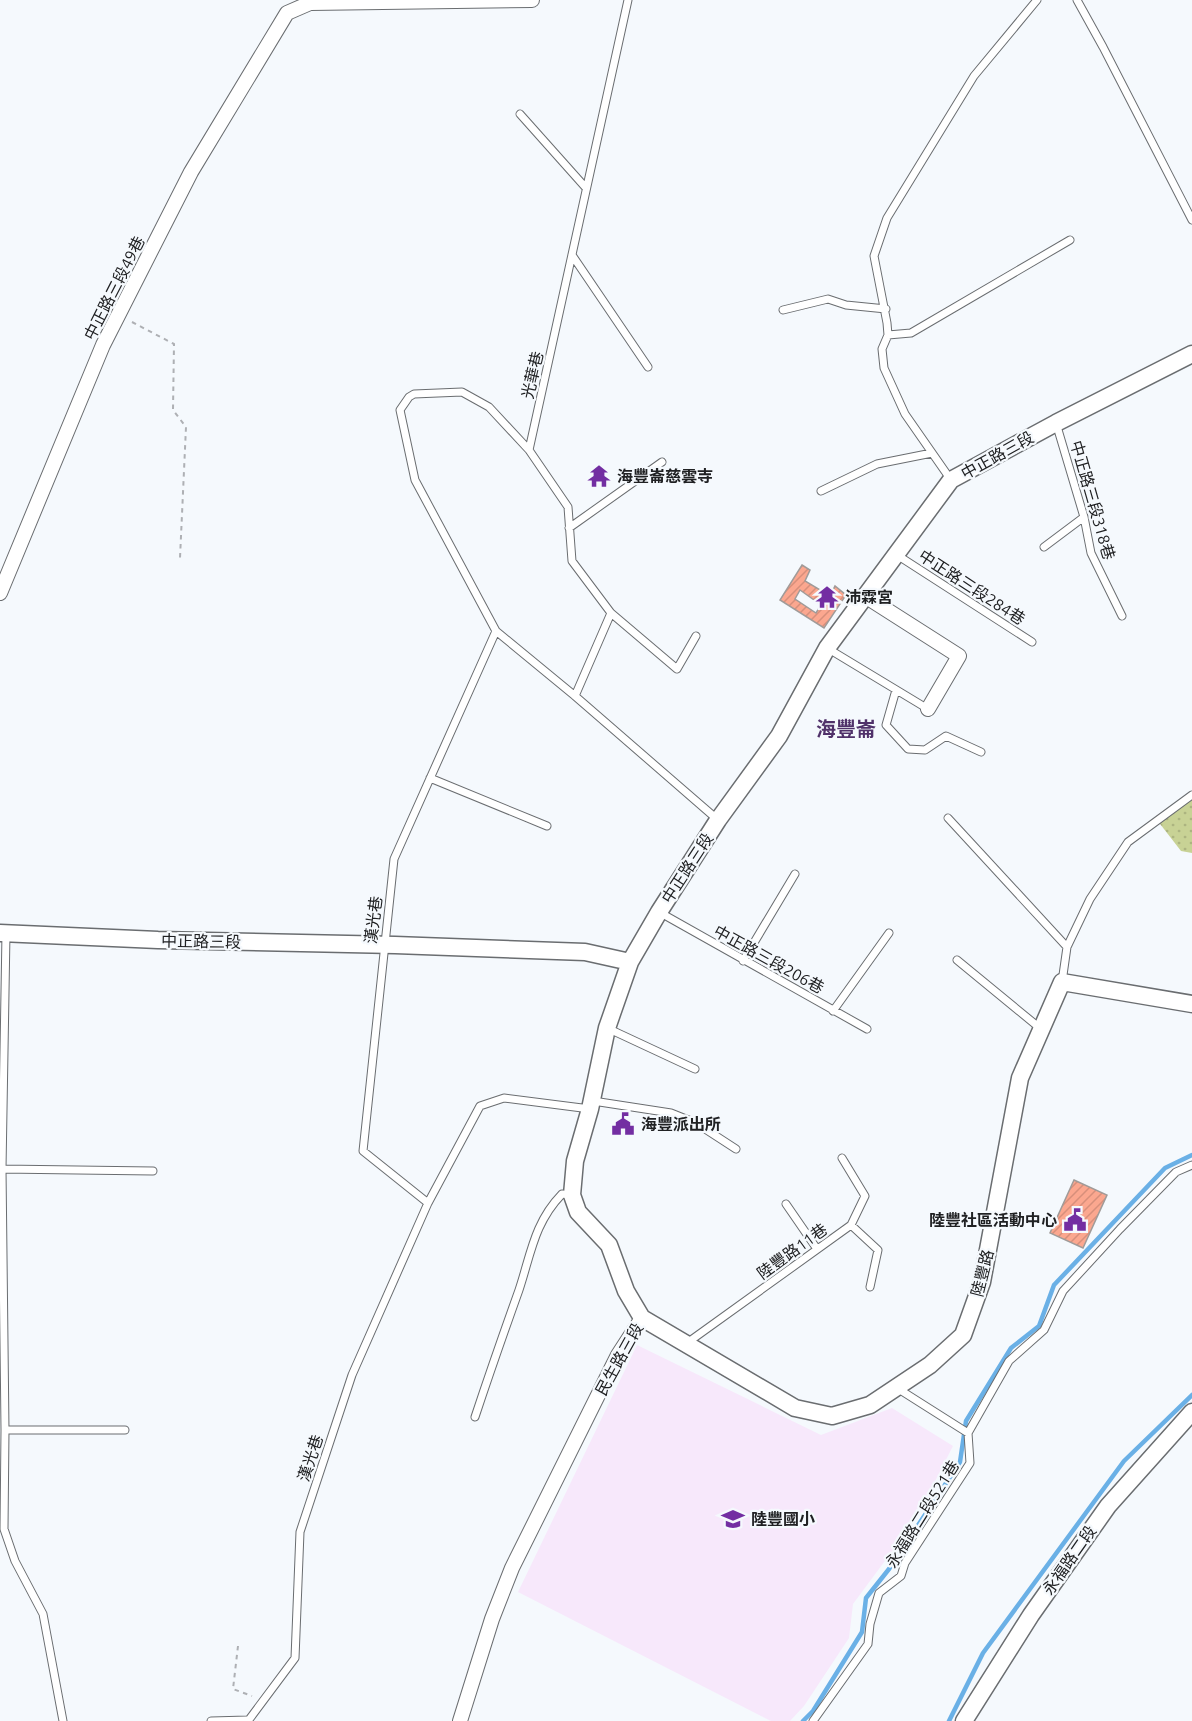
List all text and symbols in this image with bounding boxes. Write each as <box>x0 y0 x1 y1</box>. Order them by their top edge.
street label: 中正路三段49巷 <box>80 233 148 343</box>
street label: 光華巷 <box>518 350 546 400</box>
street label: 中正路三段 <box>958 428 1036 482</box>
street label: 中正路三段318巷 <box>1067 438 1119 562</box>
temple icon: 海豐崙慈雲寺 <box>586 463 612 489</box>
place label: 海豐崙慈雲寺 <box>617 467 713 485</box>
street label: 中正路三段284巷 <box>915 546 1029 628</box>
temple icon: 沛霖宮 <box>814 584 840 610</box>
place label: 沛霖宮 <box>845 588 893 606</box>
district label: 海豐崙 <box>816 717 876 740</box>
street label: 中正路三段 <box>658 830 716 906</box>
street label: 漢光巷 <box>361 895 385 945</box>
street label: 中正路三段206巷 <box>711 921 827 997</box>
street label: 中正路三段 <box>161 931 241 951</box>
public building icon: 海豐派出所 <box>610 1111 636 1137</box>
place label: 海豐派出所 <box>641 1115 721 1133</box>
public building icon: 陸豐社區活動中心 <box>1062 1207 1088 1233</box>
place label: 陸豐社區活動中心 <box>929 1211 1057 1229</box>
street label: 陸豐路11巷 <box>754 1220 830 1282</box>
street label: 陸豐路 <box>967 1248 997 1298</box>
street label: 民生路三段 <box>592 1320 646 1398</box>
street label: 漢光巷 <box>294 1432 326 1484</box>
street label: 永福路二段521巷 <box>882 1457 962 1571</box>
school or university icon: 陸豐國小 <box>720 1506 746 1532</box>
place label: 陸豐國小 <box>751 1510 815 1528</box>
street label: 永福路二段 <box>1039 1522 1099 1598</box>

